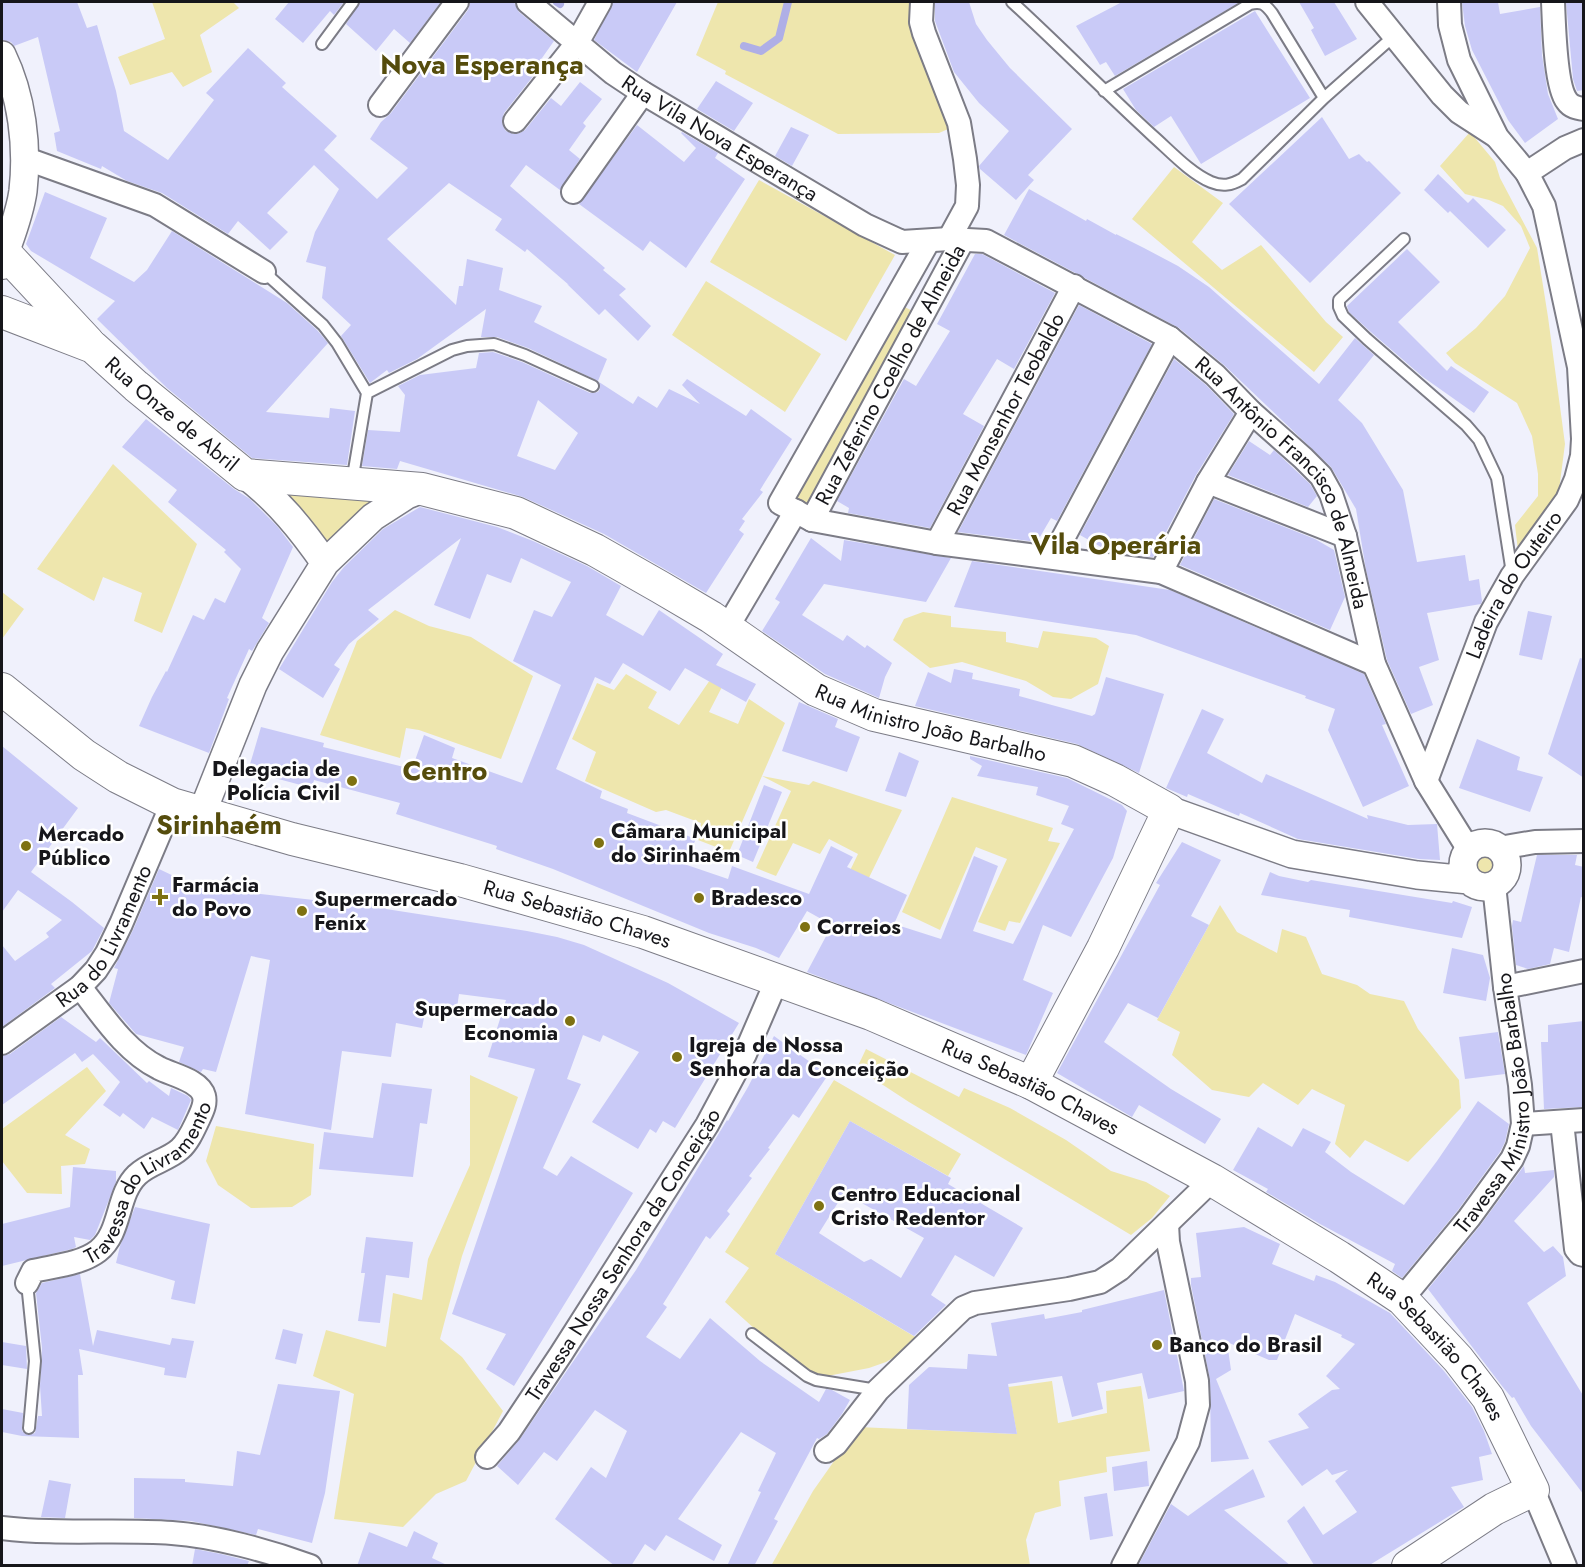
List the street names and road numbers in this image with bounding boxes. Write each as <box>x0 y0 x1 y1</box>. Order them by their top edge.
street label: Rua Vila Nova Esperança <box>616 68 824 209</box>
street label: Rua Zeferino Coelho de Almeida <box>808 239 973 510</box>
street label: Rua Monsenhor Teobaldo <box>939 308 1072 521</box>
street label: Rua Antônio Francisco de Almeida <box>1188 349 1376 612</box>
street label: Rua Onze de Abril <box>98 350 245 479</box>
street label: Ladeira do Outeiro <box>1458 504 1570 663</box>
street label: Rua Ministro João Barbalho <box>810 676 1049 769</box>
street label: Rua do Livramento <box>50 860 159 1015</box>
street label: Rua Sebastião Chaves <box>480 872 675 956</box>
street label: Travessa Ministro João Barbalho <box>1447 971 1538 1240</box>
street label: Rua Sebastião Chaves <box>937 1031 1125 1143</box>
street label: Travessa do Livramento <box>79 1098 219 1272</box>
street label: Travessa Nossa Senhora da Conceição <box>518 1103 728 1407</box>
street label: Rua Sebastião Chaves <box>1361 1265 1512 1426</box>

